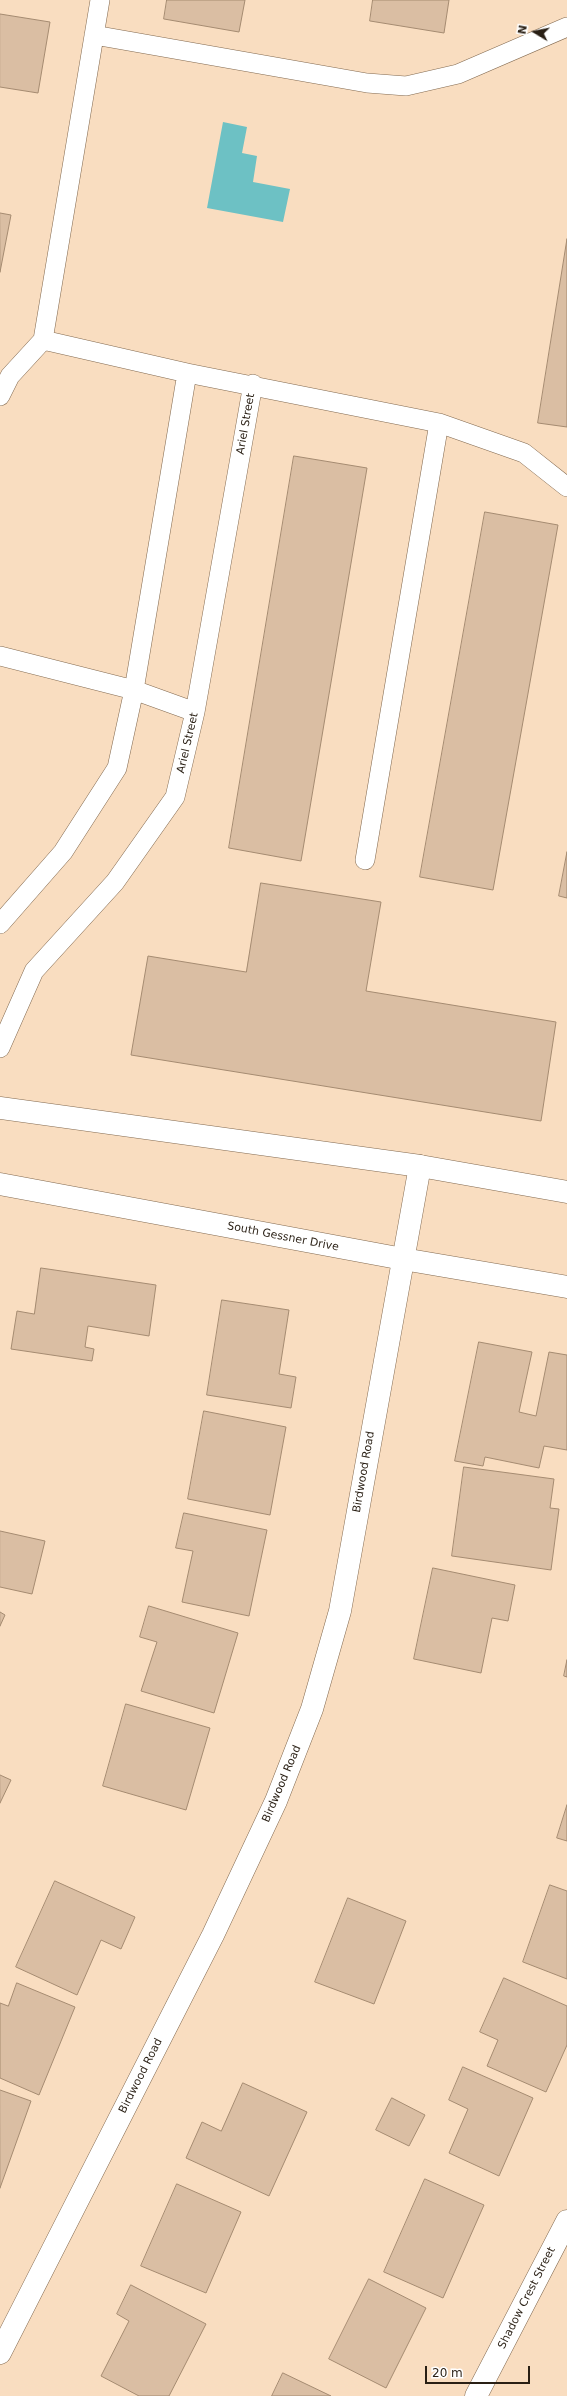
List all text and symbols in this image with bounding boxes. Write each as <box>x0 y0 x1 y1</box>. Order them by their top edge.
north arrow <box>515 12 555 52</box>
text: N <box>515 24 530 35</box>
street label: Ariel Street <box>234 392 258 456</box>
street label: Ariel Street <box>175 711 201 775</box>
street label: South Gessner Drive <box>226 1220 340 1254</box>
street label: Birdwood Road <box>350 1430 378 1514</box>
street label: Birdwood Road <box>260 1743 304 1825</box>
street label: Birdwood Road <box>116 2036 166 2116</box>
street label: Shadow Crest Street <box>496 2245 558 2351</box>
scale bar <box>427 2358 532 2384</box>
text: 20 m <box>432 2366 463 2380</box>

